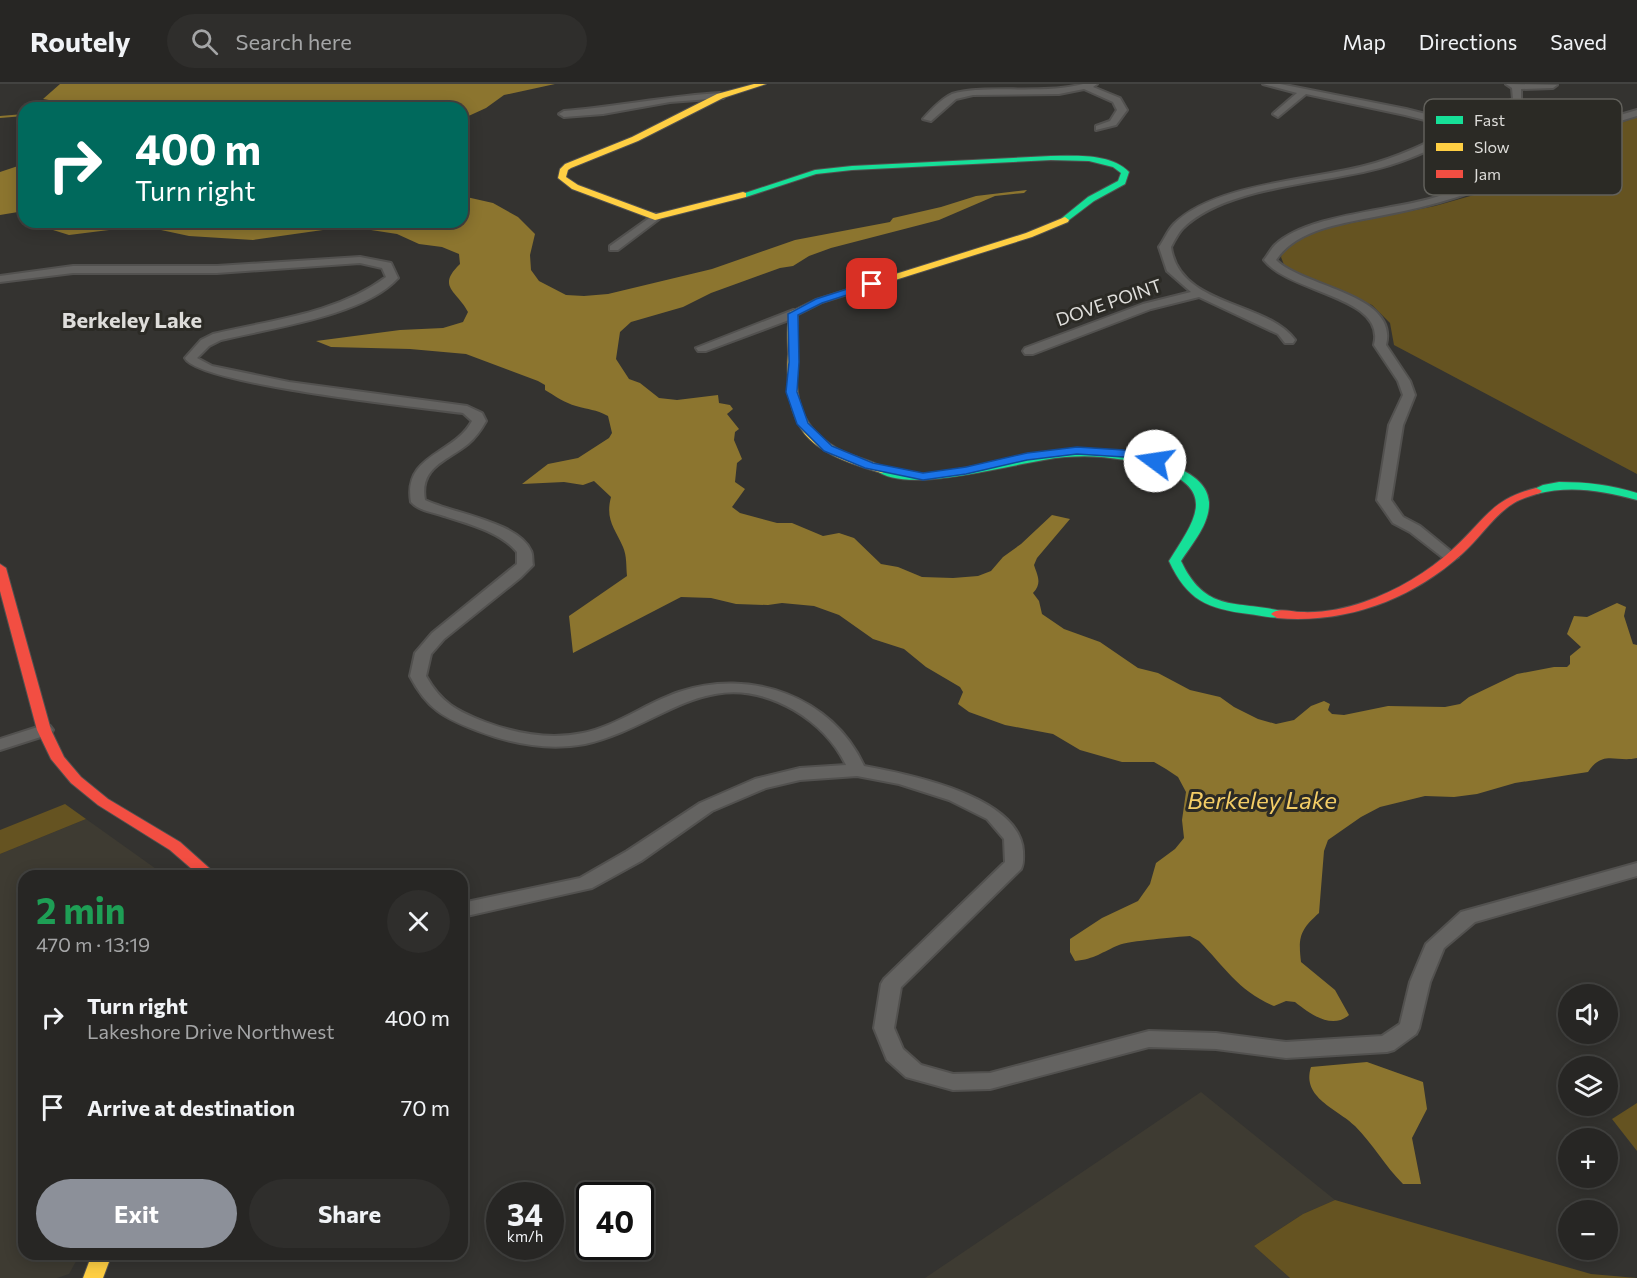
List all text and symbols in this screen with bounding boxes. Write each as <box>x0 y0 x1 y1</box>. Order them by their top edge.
search box <box>167 14 587 68</box>
text: Routely <box>30 24 131 58</box>
icon: search <box>188 25 221 58</box>
text: Search here <box>236 28 352 55</box>
text: Map <box>1343 29 1386 54</box>
text: Directions <box>1419 29 1517 54</box>
text: Saved <box>1550 29 1607 54</box>
legend <box>1424 99 1622 195</box>
text: Fast <box>1474 110 1505 129</box>
text: 400 m <box>135 122 261 174</box>
icon: right <box>36 126 114 204</box>
text: Slow <box>1474 137 1510 156</box>
text: Jam <box>1474 164 1501 183</box>
text: Turn right <box>135 174 255 207</box>
pin <box>846 258 897 309</box>
icon: arrive <box>855 267 888 300</box>
street label: DOVE POINT <box>1053 274 1164 330</box>
district label: Berkeley Lake <box>62 306 202 333</box>
position arrow <box>1123 429 1187 493</box>
water label: Berkeley Lake <box>1187 785 1337 814</box>
text: 2 min <box>36 887 126 931</box>
button: close <box>387 890 450 953</box>
text: 470 m · 13:19 <box>36 932 150 956</box>
map controls <box>1558 984 1618 1260</box>
button: sound <box>1558 984 1618 1044</box>
text: Turn right <box>87 992 188 1019</box>
icon: right <box>36 1001 69 1034</box>
text: 400 m <box>385 1004 450 1031</box>
text: Lakeshore Drive Northwest <box>87 1019 334 1043</box>
button: layers <box>1558 1056 1618 1116</box>
icon: arrive <box>36 1091 69 1124</box>
text: Arrive at destination <box>87 1094 295 1121</box>
text: 70 m <box>401 1094 450 1121</box>
button: + <box>1558 1128 1618 1188</box>
button: Exit <box>36 1179 237 1248</box>
button: Share <box>249 1179 450 1248</box>
speed limit sign: 40 <box>576 1182 654 1260</box>
text: 34 <box>507 1195 543 1232</box>
button: − <box>1558 1200 1618 1260</box>
text: km/h <box>507 1227 543 1245</box>

